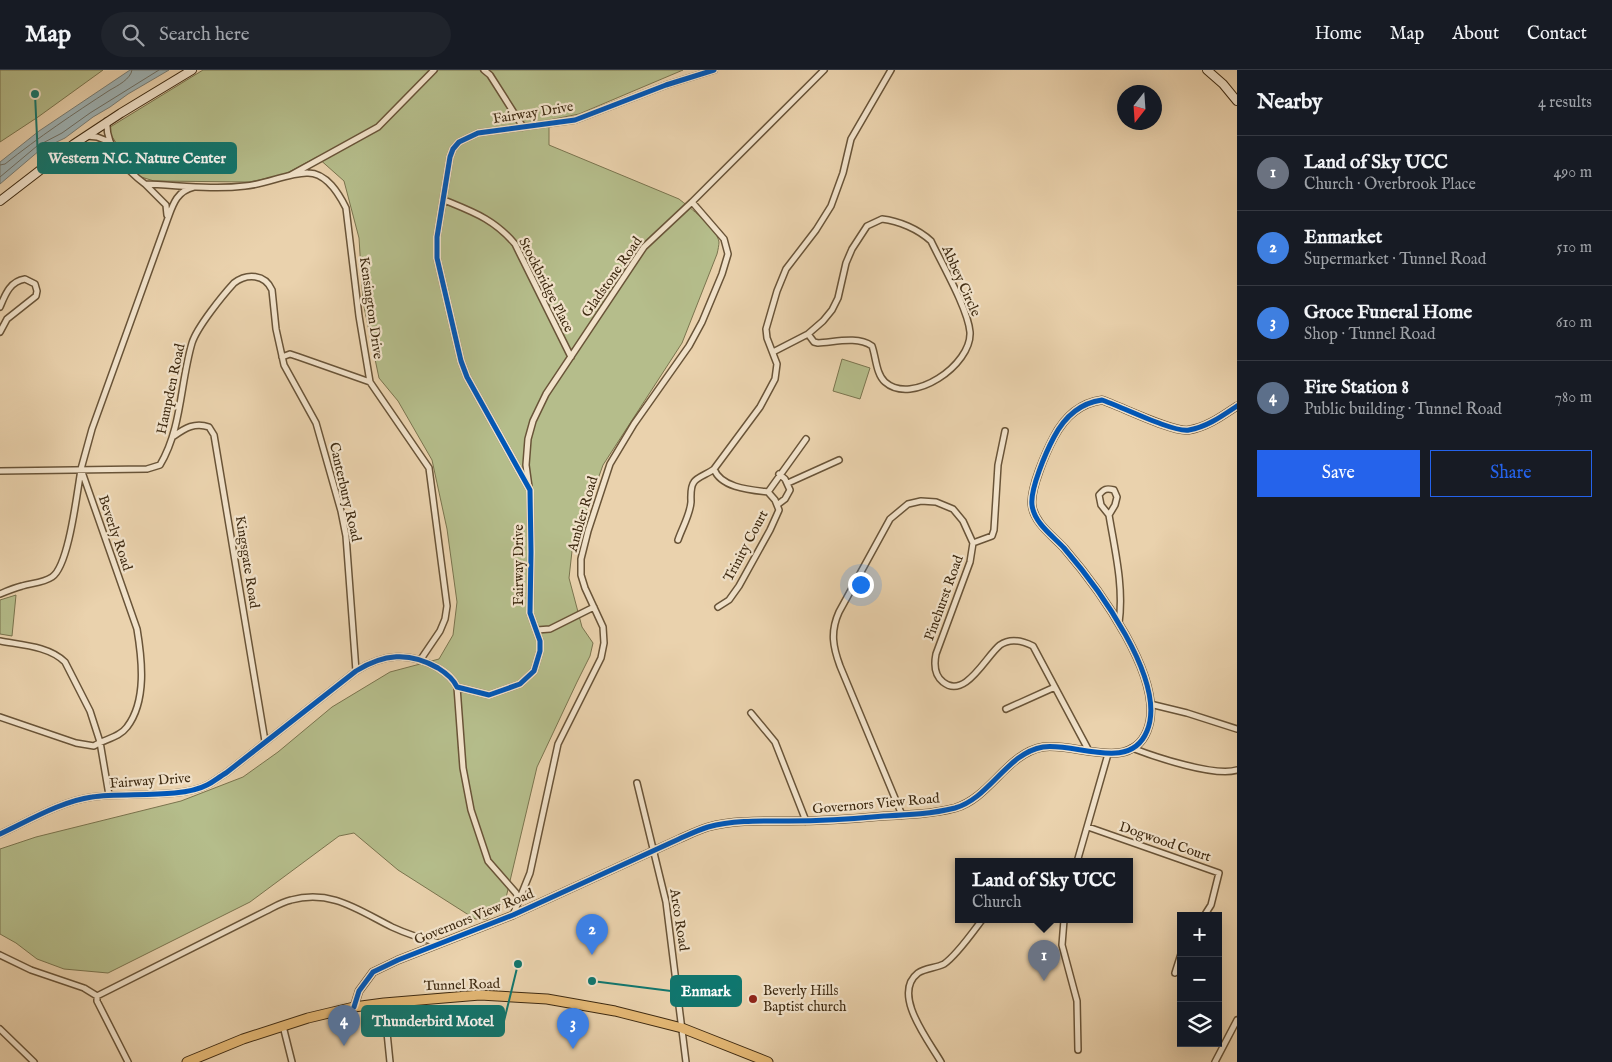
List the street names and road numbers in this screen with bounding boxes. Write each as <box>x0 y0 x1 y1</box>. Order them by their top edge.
street label: Fairway Drive <box>491 98 575 128</box>
street label: Gladstone Road <box>578 233 647 321</box>
street label: Stockbridge Place <box>514 234 578 336</box>
street label: Abbey Circle <box>937 242 985 320</box>
street label: Kensington Drive <box>355 256 387 361</box>
street label: Hampden Road <box>153 341 190 436</box>
street label: Canterbury Road <box>325 441 365 544</box>
street label: Ambler Road <box>563 474 603 555</box>
street label: Beverly Road <box>94 493 136 574</box>
street label: Trinity Court <box>720 507 772 585</box>
street label: Kingsgate Road <box>231 514 263 610</box>
street label: Fairway Drive <box>510 524 528 606</box>
street label: Pinehurst Road <box>920 552 968 643</box>
street label: Fairway Drive <box>109 769 192 793</box>
street label: Governors View Road <box>812 789 941 819</box>
street label: Dogwood Court <box>1117 818 1213 866</box>
street label: Governors View Road <box>412 885 537 949</box>
street label: Arco Road <box>665 887 693 953</box>
street label: Tunnel Road <box>424 975 501 995</box>

